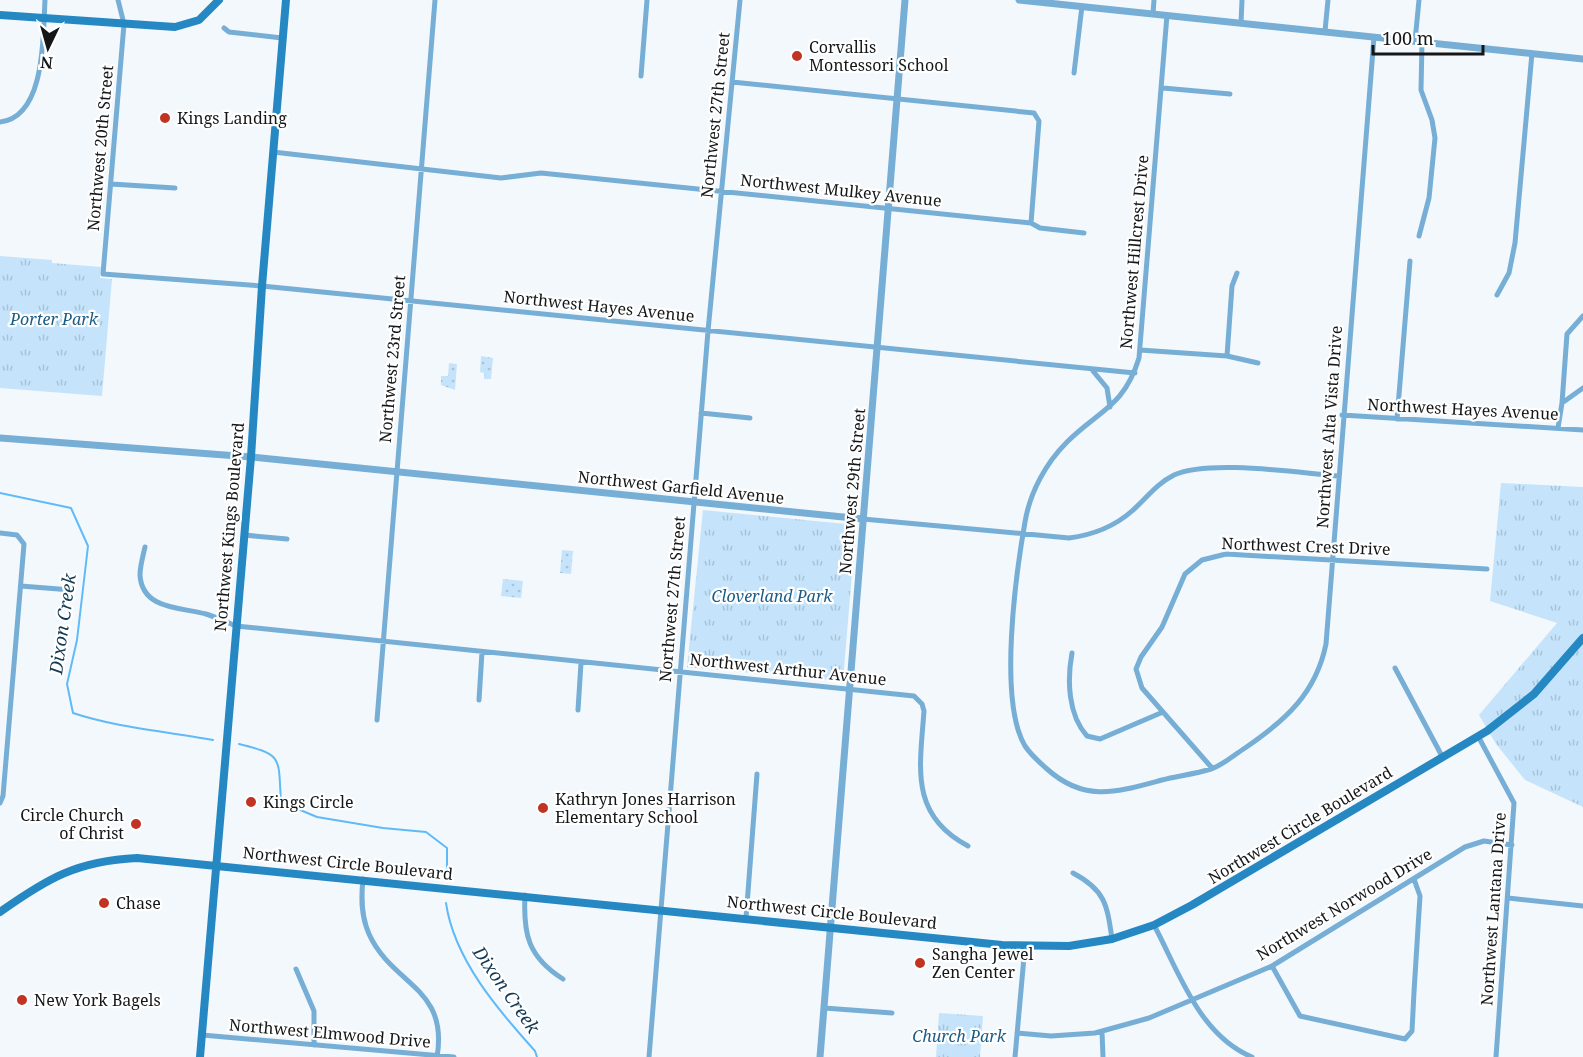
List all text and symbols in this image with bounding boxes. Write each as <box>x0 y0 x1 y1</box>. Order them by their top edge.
north arrow <box>18 18 78 78</box>
scale bar <box>1373 18 1482 56</box>
text: 100 m <box>1382 26 1434 50</box>
street label: Northwest 27th Street <box>695 31 735 199</box>
place label: Corvallis Montessori School <box>809 36 948 76</box>
marker: Corvallis Montessori School <box>790 49 804 63</box>
text: N <box>39 51 54 74</box>
street label: Northwest 20th Street <box>82 64 118 232</box>
place label: Kings Landing <box>177 107 287 129</box>
marker: Kings Landing <box>158 111 172 125</box>
street label: Northwest Hillcrest Drive <box>1115 154 1153 350</box>
street label: Northwest Mulkey Avenue <box>739 168 943 212</box>
street label: Northwest 23rd Street <box>374 274 410 444</box>
street label: Northwest Hayes Avenue <box>503 285 695 327</box>
park label: Porter Park <box>9 308 99 330</box>
street label: Northwest Alta Vista Drive <box>1311 325 1347 529</box>
street label: Northwest Hayes Avenue <box>1367 393 1559 425</box>
street label: Northwest 29th Street <box>834 407 870 575</box>
street label: Northwest Kings Boulevard <box>209 421 249 632</box>
street label: Northwest Garfield Avenue <box>577 465 785 509</box>
street label: Northwest 27th Street <box>654 515 690 683</box>
street label: Northwest Crest Drive <box>1221 532 1391 560</box>
water label: Dixon Creek <box>43 571 81 677</box>
park label: Cloverland Park <box>712 585 833 607</box>
street label: Northwest Arthur Avenue <box>689 648 887 690</box>
street label: Northwest Circle Boulevard <box>1204 761 1396 889</box>
place label: Kathryn Jones Harrison Elementary School <box>555 788 736 828</box>
place label: Kings Circle <box>263 791 354 813</box>
marker: Kings Circle <box>244 795 258 809</box>
marker: Kathryn Jones Harrison Elementary School <box>536 801 550 815</box>
place label: Circle Church of Christ <box>20 804 124 844</box>
street label: Northwest Lantana Drive <box>1475 812 1511 1006</box>
marker: Circle Church of Christ <box>129 817 143 831</box>
street label: Northwest Circle Boulevard <box>242 841 454 885</box>
street label: Northwest Norwood Drive <box>1252 843 1436 965</box>
street label: Northwest Circle Boulevard <box>726 890 938 934</box>
place label: Chase <box>116 892 161 914</box>
marker: Chase <box>97 896 111 910</box>
water label: Dixon Creek <box>467 940 546 1038</box>
place label: Sangha Jewel Zen Center <box>932 943 1034 983</box>
marker: Sangha Jewel Zen Center <box>913 956 927 970</box>
place label: New York Bagels <box>34 989 161 1011</box>
marker: New York Bagels <box>15 993 29 1007</box>
street label: Northwest Elmwood Drive <box>228 1013 432 1053</box>
park label: Church Park <box>912 1025 1007 1047</box>

